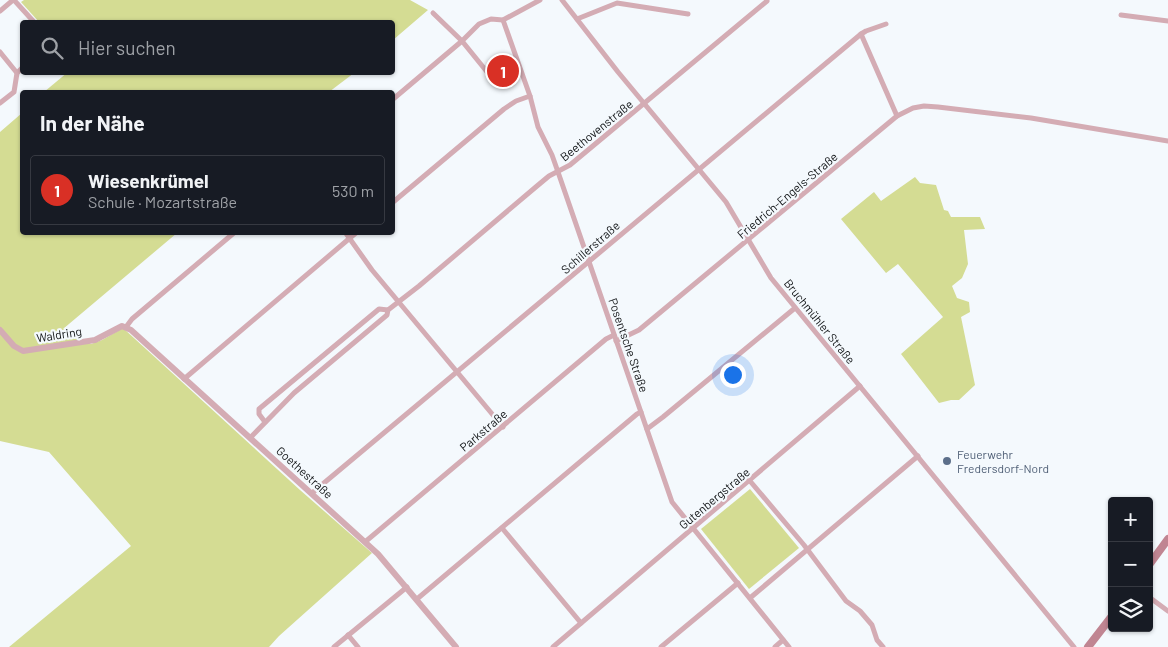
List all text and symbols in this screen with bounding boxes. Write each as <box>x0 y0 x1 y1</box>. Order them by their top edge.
search box <box>20 20 395 75</box>
icon: search <box>38 34 66 62</box>
text: Hier suchen <box>78 36 176 59</box>
pin: 1 <box>487 52 519 90</box>
street label: Beethovenstraße <box>557 96 635 164</box>
text: In der Nähe <box>40 110 145 135</box>
street label: Friedrich-Engels-Straße <box>734 149 840 241</box>
text: Wiesenkrümel <box>88 169 209 192</box>
text: 1 <box>54 181 60 200</box>
text: 530 m <box>332 181 374 200</box>
text: Schule · Mozartstraße <box>88 192 237 211</box>
street label: Schillerstraße <box>558 218 622 276</box>
street label: Bruchmühler Straße <box>782 276 858 366</box>
street label: Posentsche Straße <box>606 296 652 394</box>
street label: Waldring <box>35 324 83 344</box>
your location <box>720 362 746 388</box>
street label: Parkstraße <box>457 406 509 454</box>
street label: Goethestraße <box>274 443 336 501</box>
place label: Feuerwehr Fredersdorf-Nord <box>957 447 1049 475</box>
marker: Feuerwehr Fredersdorf-Nord <box>941 455 953 467</box>
street label: Gutenbergstraße <box>676 464 752 532</box>
map controls <box>1108 497 1153 632</box>
button: + <box>1108 497 1153 542</box>
button: − <box>1108 542 1153 587</box>
button: layers <box>1108 587 1153 632</box>

